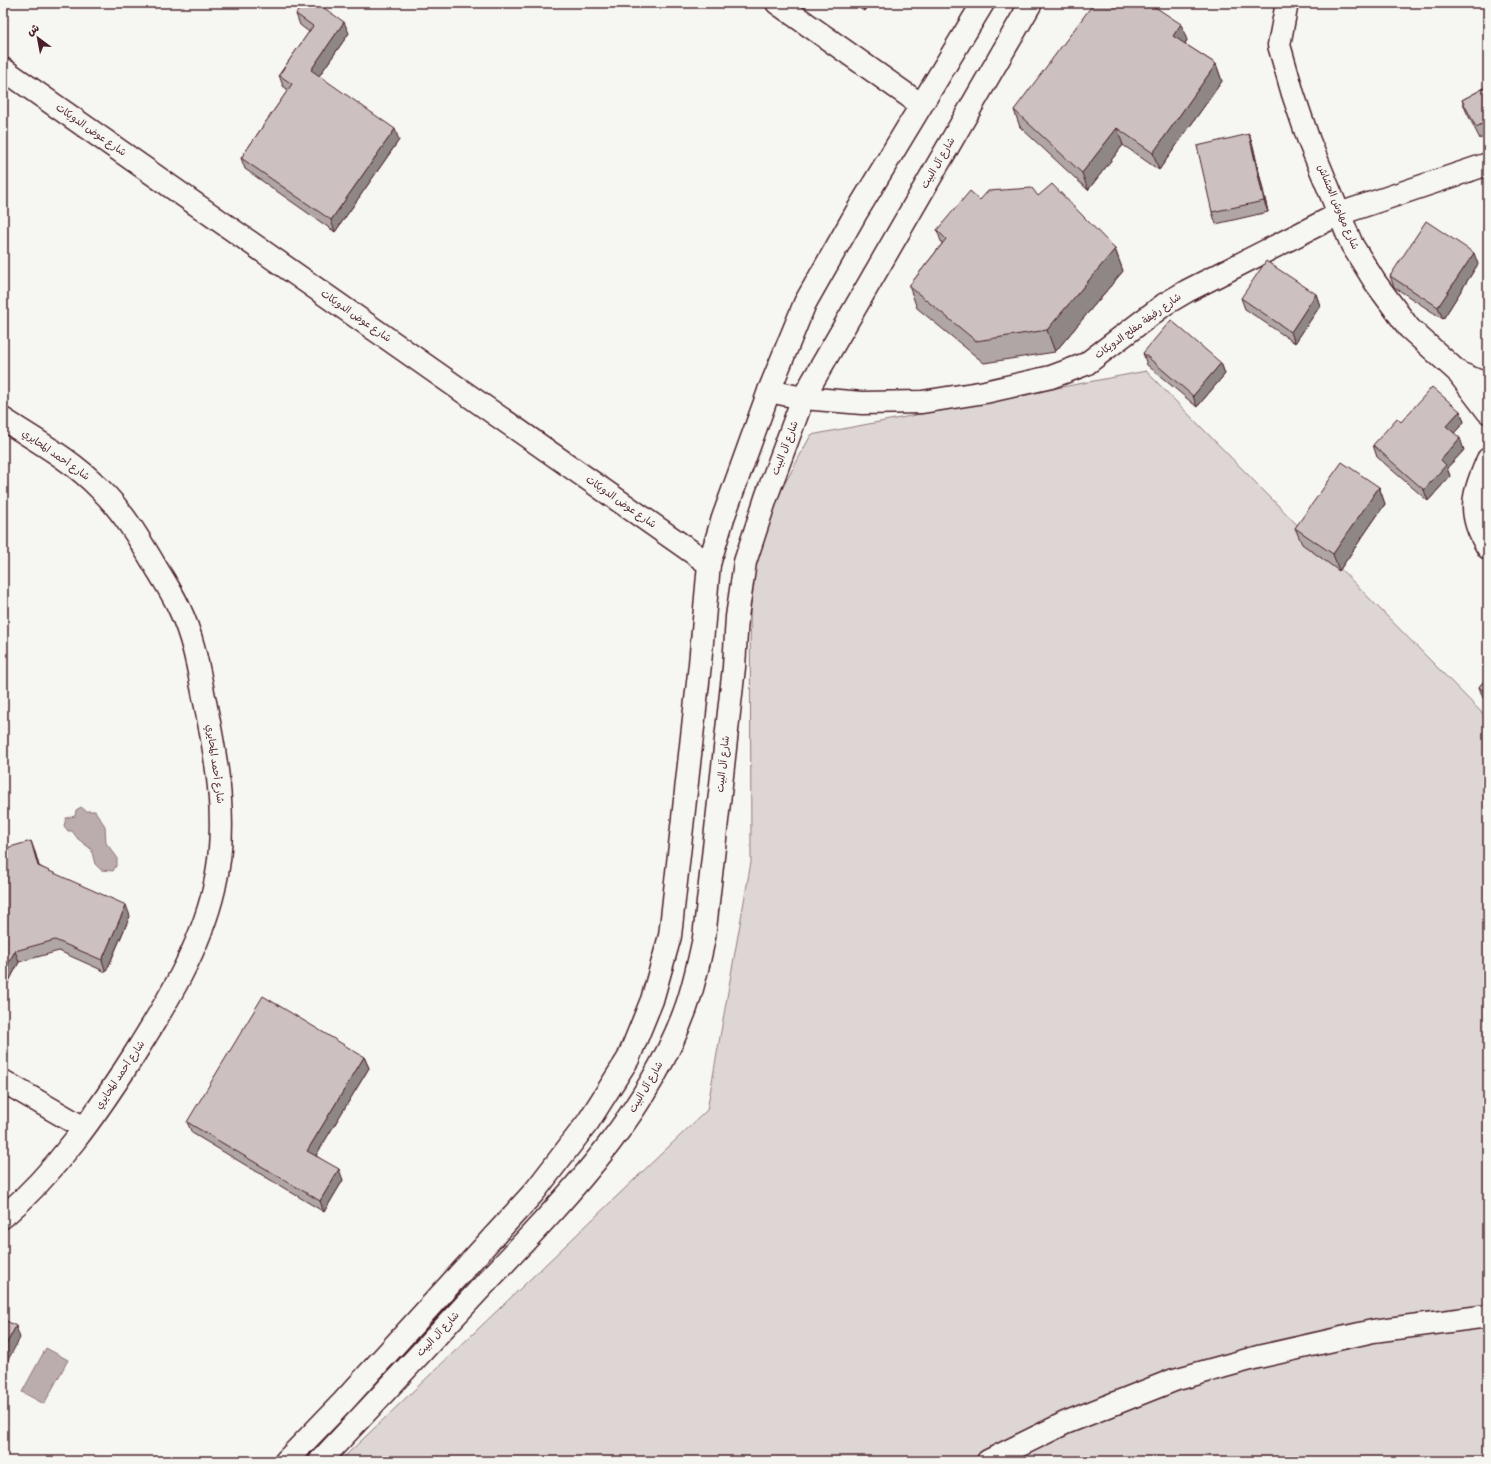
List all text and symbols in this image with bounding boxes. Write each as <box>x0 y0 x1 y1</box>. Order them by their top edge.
north arrow <box>18 18 58 58</box>
text: ش <box>24 21 42 39</box>
street label: شارع عوض الدويكات <box>53 101 129 160</box>
street label: شارع آل البيت <box>919 135 958 191</box>
street label: شارع مهاوش الحشاش <box>1314 163 1361 252</box>
street label: شارع عوض الدويكات <box>318 287 394 346</box>
street label: شارع رفيفة مفلح الدويكات <box>1093 291 1184 362</box>
street label: شارع آل البيت <box>769 419 802 477</box>
street label: شارع أحمد المحايري <box>19 427 92 485</box>
street label: شارع عوض الدويكات <box>583 473 659 532</box>
street label: شارع أحمد المحايري <box>202 724 227 805</box>
street label: شارع آل البيت <box>714 735 733 793</box>
street label: شارع أحمد المحايري <box>93 1038 149 1113</box>
street label: شارع آل البيت <box>627 1059 666 1115</box>
street label: شارع آل البيت <box>414 1309 463 1360</box>

